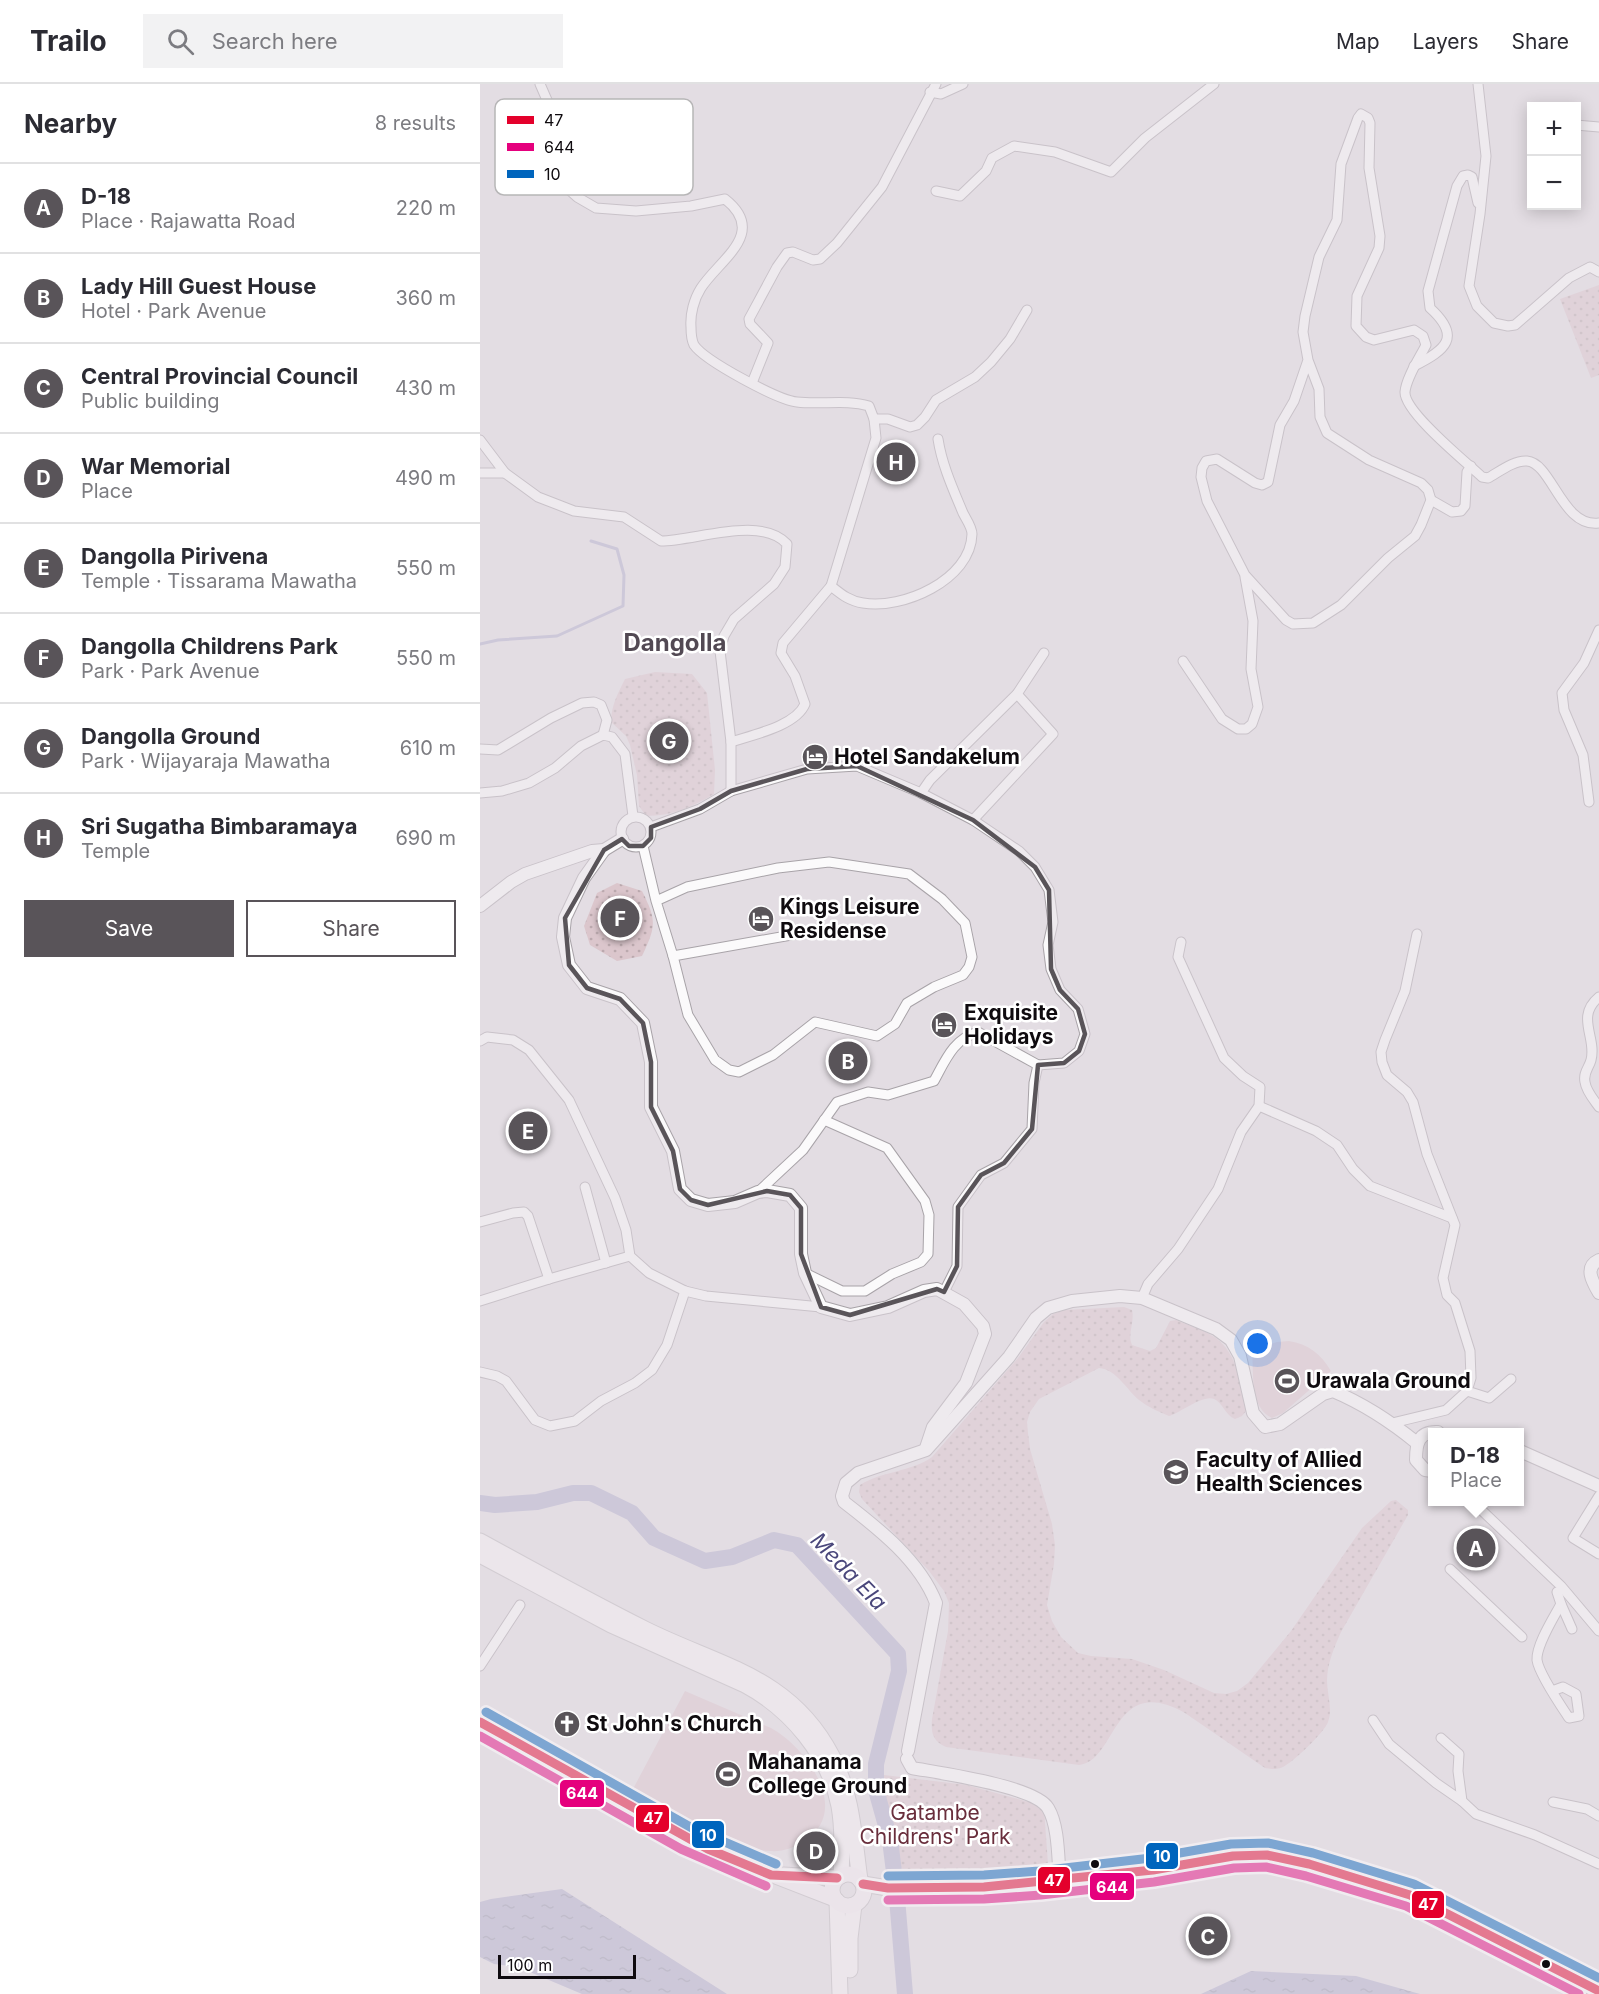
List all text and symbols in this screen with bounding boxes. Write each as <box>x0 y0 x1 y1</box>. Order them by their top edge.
search box <box>143 14 563 68</box>
text: Trailo <box>30 24 107 58</box>
icon: search <box>164 25 197 58</box>
text: Search here <box>212 28 338 54</box>
text: Map <box>1336 29 1380 54</box>
text: Layers <box>1413 29 1479 54</box>
text: Share <box>1512 29 1569 54</box>
legend <box>495 99 693 195</box>
map controls <box>1527 102 1581 210</box>
button: + <box>1527 102 1581 156</box>
text: Nearby <box>24 108 117 139</box>
text: 47 <box>544 110 563 130</box>
text: 8 results <box>375 111 456 135</box>
text: 644 <box>544 137 575 157</box>
button: − <box>1527 156 1581 210</box>
text: 10 <box>544 164 561 184</box>
text: D-18 <box>81 183 131 209</box>
text: A <box>36 196 51 220</box>
text: 220 m <box>396 196 456 220</box>
text: Place · Rajawatta Road <box>81 209 295 233</box>
text: Lady Hill Guest House <box>81 273 316 299</box>
text: B <box>37 286 50 310</box>
text: 360 m <box>395 286 456 310</box>
text: Hotel · Park Avenue <box>81 299 266 323</box>
text: Central Provincial Council <box>81 363 358 389</box>
text: C <box>36 376 51 400</box>
text: 430 m <box>395 376 456 400</box>
text: Public building <box>81 389 220 413</box>
pin: H <box>876 440 916 484</box>
text: War Memorial <box>81 453 231 479</box>
text: D <box>36 466 51 490</box>
text: 490 m <box>395 466 456 490</box>
text: Place <box>81 479 133 503</box>
text: Dangolla Pirivena <box>81 543 268 569</box>
text: E <box>37 556 50 580</box>
text: 550 m <box>396 556 456 580</box>
text: Temple · Tissarama Mawatha <box>81 569 357 593</box>
district label: Dangolla <box>623 628 727 657</box>
text: Dangolla Childrens Park <box>81 633 338 659</box>
text: F <box>38 646 49 670</box>
text: 550 m <box>396 646 456 670</box>
text: Park · Park Avenue <box>81 659 260 683</box>
pin: G <box>650 718 688 764</box>
text: Dangolla Ground <box>81 723 260 749</box>
text: G <box>36 736 51 760</box>
text: 610 m <box>400 736 456 760</box>
hotel icon: Hotel Sandakelum <box>800 742 830 772</box>
place label: Hotel Sandakelum <box>834 744 1020 769</box>
text: Park · Wijayaraja Mawatha <box>81 749 331 773</box>
text: Sri Sugatha Bimbaramaya <box>81 813 357 839</box>
text: H <box>36 826 51 850</box>
text: 690 m <box>395 826 456 850</box>
text: Temple <box>81 839 150 863</box>
place label: Kings Leisure Residense <box>780 894 919 943</box>
pin: F <box>600 896 640 940</box>
button: Save <box>24 900 234 957</box>
button: Share <box>246 900 456 957</box>
hotel icon: Kings Leisure Residense <box>746 904 776 934</box>
place label: Exquisite Holidays <box>964 1000 1058 1049</box>
hotel icon: Exquisite Holidays <box>929 1010 959 1040</box>
pin: B <box>828 1038 868 1084</box>
pin: E <box>508 1108 548 1154</box>
your location <box>1243 1329 1272 1358</box>
sports icon: Urawala Ground <box>1272 1366 1302 1396</box>
place label: Urawala Ground <box>1306 1368 1471 1393</box>
popup <box>1428 1428 1524 1506</box>
text: D-18 <box>1450 1442 1500 1468</box>
place label: Faculty of Allied Health Sciences <box>1196 1447 1362 1496</box>
school or university icon: Faculty of Allied Health Sciences <box>1161 1457 1191 1487</box>
text: Place <box>1450 1468 1502 1492</box>
pin: A <box>1456 1526 1496 1570</box>
water label: Meda Ela <box>806 1527 892 1615</box>
church icon: St John's Church <box>552 1709 582 1739</box>
place label: St John's Church <box>586 1711 762 1736</box>
place label: Mahanama College Ground <box>748 1749 907 1798</box>
sports icon: Mahanama College Ground <box>713 1759 743 1789</box>
line badge: 644 <box>559 1779 605 1808</box>
text: 644 <box>566 1783 598 1803</box>
park label: Gatambe Childrens' Park <box>859 1800 1011 1849</box>
line badge: 47 <box>635 1804 670 1833</box>
text: 47 <box>643 1808 663 1828</box>
line badge: 10 <box>691 1820 725 1849</box>
text: 10 <box>699 1825 717 1845</box>
pin: D <box>796 1828 836 1874</box>
line badge: 10 <box>1145 1842 1179 1870</box>
text: 10 <box>1153 1846 1171 1866</box>
unlabelled marker <box>1089 1858 1101 1870</box>
line badge: 47 <box>1037 1866 1071 1894</box>
text: 47 <box>1044 1870 1064 1890</box>
line badge: 644 <box>1089 1872 1135 1901</box>
text: 644 <box>1096 1877 1128 1897</box>
line badge: 47 <box>1411 1890 1445 1919</box>
text: 47 <box>1418 1894 1438 1914</box>
pin: C <box>1188 1914 1228 1958</box>
scale bar <box>498 1952 636 1980</box>
text: 100 m <box>507 1955 552 1975</box>
unlabelled marker <box>1540 1958 1552 1970</box>

